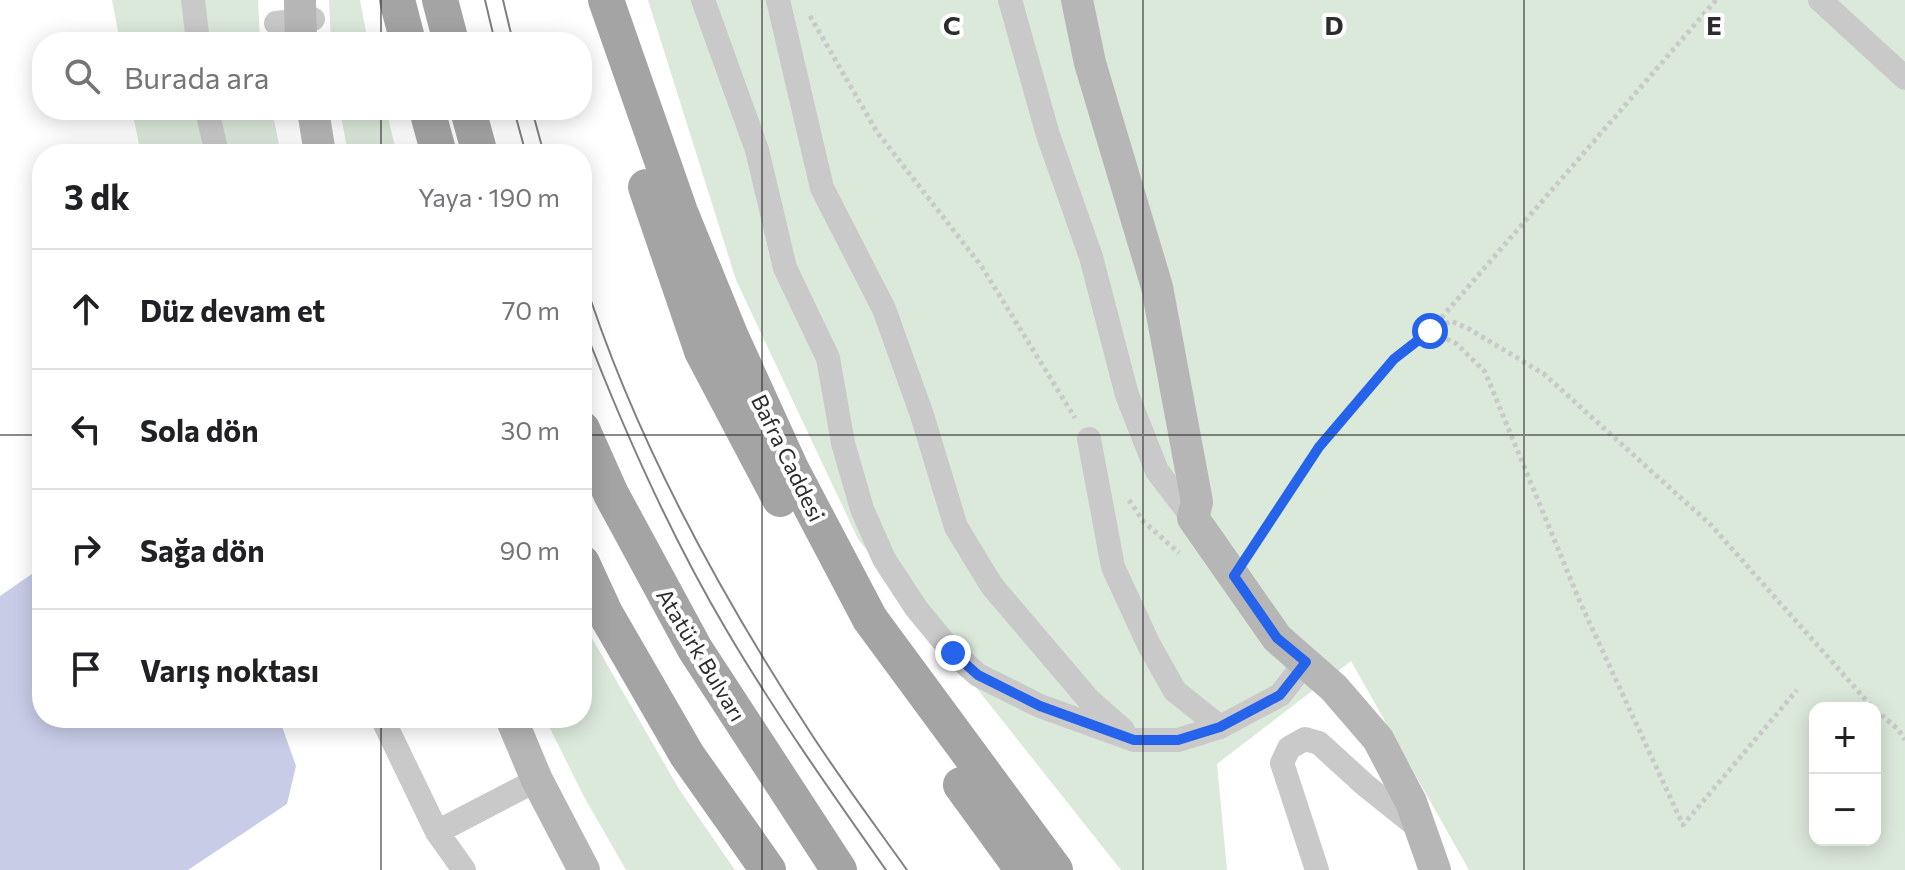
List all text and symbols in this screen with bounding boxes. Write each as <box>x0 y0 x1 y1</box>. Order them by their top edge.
text: C <box>943 9 961 40</box>
text: D <box>1324 9 1344 40</box>
text: E <box>1706 9 1722 40</box>
search box <box>32 32 592 120</box>
icon: search <box>60 54 104 98</box>
text: Burada ara <box>124 58 269 95</box>
text: 3 dk <box>64 175 130 217</box>
text: Yaya · 190 m <box>418 181 560 212</box>
icon: ahead <box>64 287 108 331</box>
text: Düz devam et <box>140 291 325 328</box>
text: 70 m <box>502 294 560 325</box>
route start <box>1412 313 1448 349</box>
street label: Bafra Caddesi <box>746 390 831 526</box>
icon: left <box>64 407 108 451</box>
text: Sola dön <box>140 411 259 448</box>
text: 30 m <box>501 414 560 445</box>
icon: right <box>64 527 108 571</box>
text: Sağa dön <box>140 531 265 568</box>
text: 90 m <box>500 534 560 565</box>
street label: Atatürk Bulvarı <box>651 583 752 726</box>
route end <box>935 635 971 671</box>
icon: arrive <box>64 647 108 691</box>
text: Varış noktası <box>140 651 319 688</box>
map controls <box>1809 702 1881 846</box>
button: + <box>1809 702 1881 774</box>
button: − <box>1809 774 1881 846</box>

